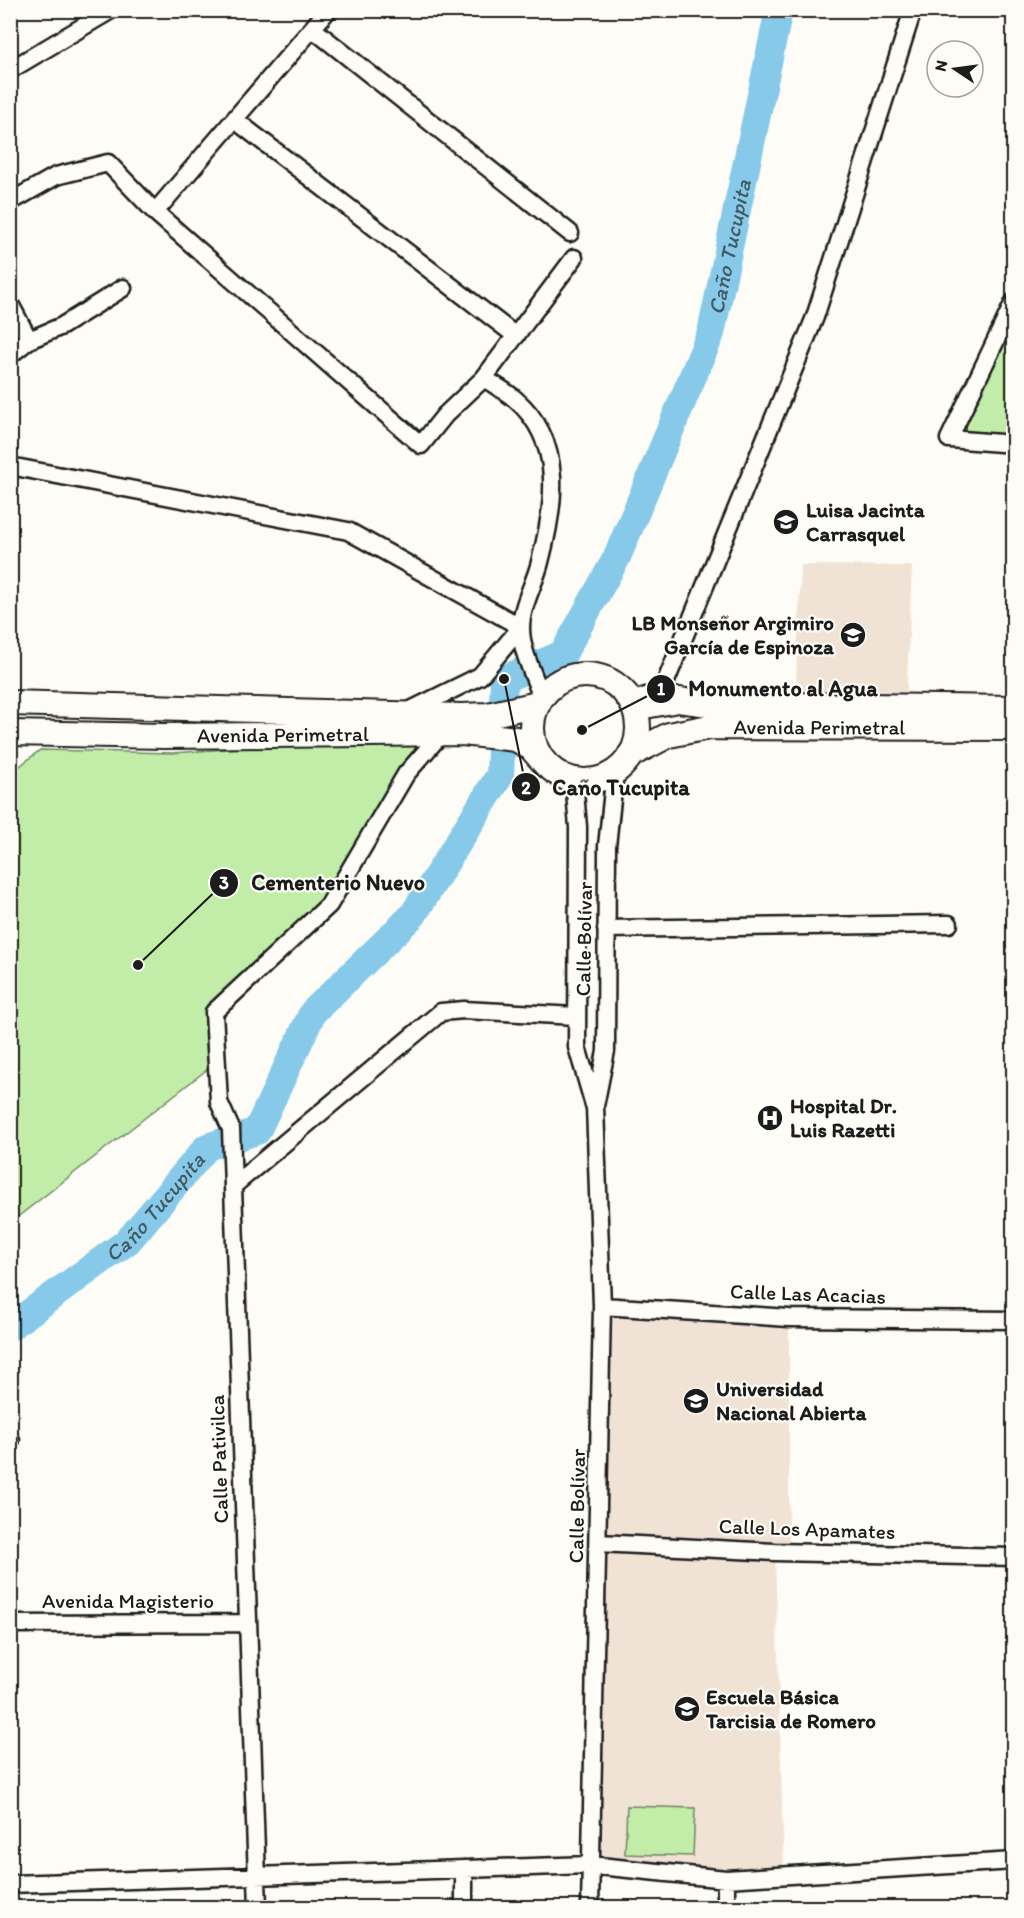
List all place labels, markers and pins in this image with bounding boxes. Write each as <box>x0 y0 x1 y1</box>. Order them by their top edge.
place label: Luisa Jacinta Carrasquel <box>806 497 926 547</box>
school or university icon: Luisa Jacinta Carrasquel <box>771 507 801 537</box>
place label: LB Monseñor Argimiro García de Espinoza <box>632 610 835 660</box>
school or university icon: LB Monseñor Argimiro García de Espinoza <box>838 620 868 650</box>
callout: Monumento al Agua <box>646 669 889 709</box>
callout: Caño Tucupita <box>511 767 701 807</box>
callout: Cementerio Nuevo <box>209 863 437 903</box>
place label: Hospital Dr. Luis Razetti <box>790 1093 897 1142</box>
hospital icon: Hospital Dr. Luis Razetti <box>755 1103 785 1133</box>
place label: Universidad Nacional Abierta <box>716 1376 867 1425</box>
school or university icon: Universidad Nacional Abierta <box>681 1386 711 1416</box>
place label: Escuela Básica Tarcisia de Romero <box>705 1684 876 1733</box>
school or university icon: Escuela Básica Tarcisia de Romero <box>672 1694 702 1724</box>

